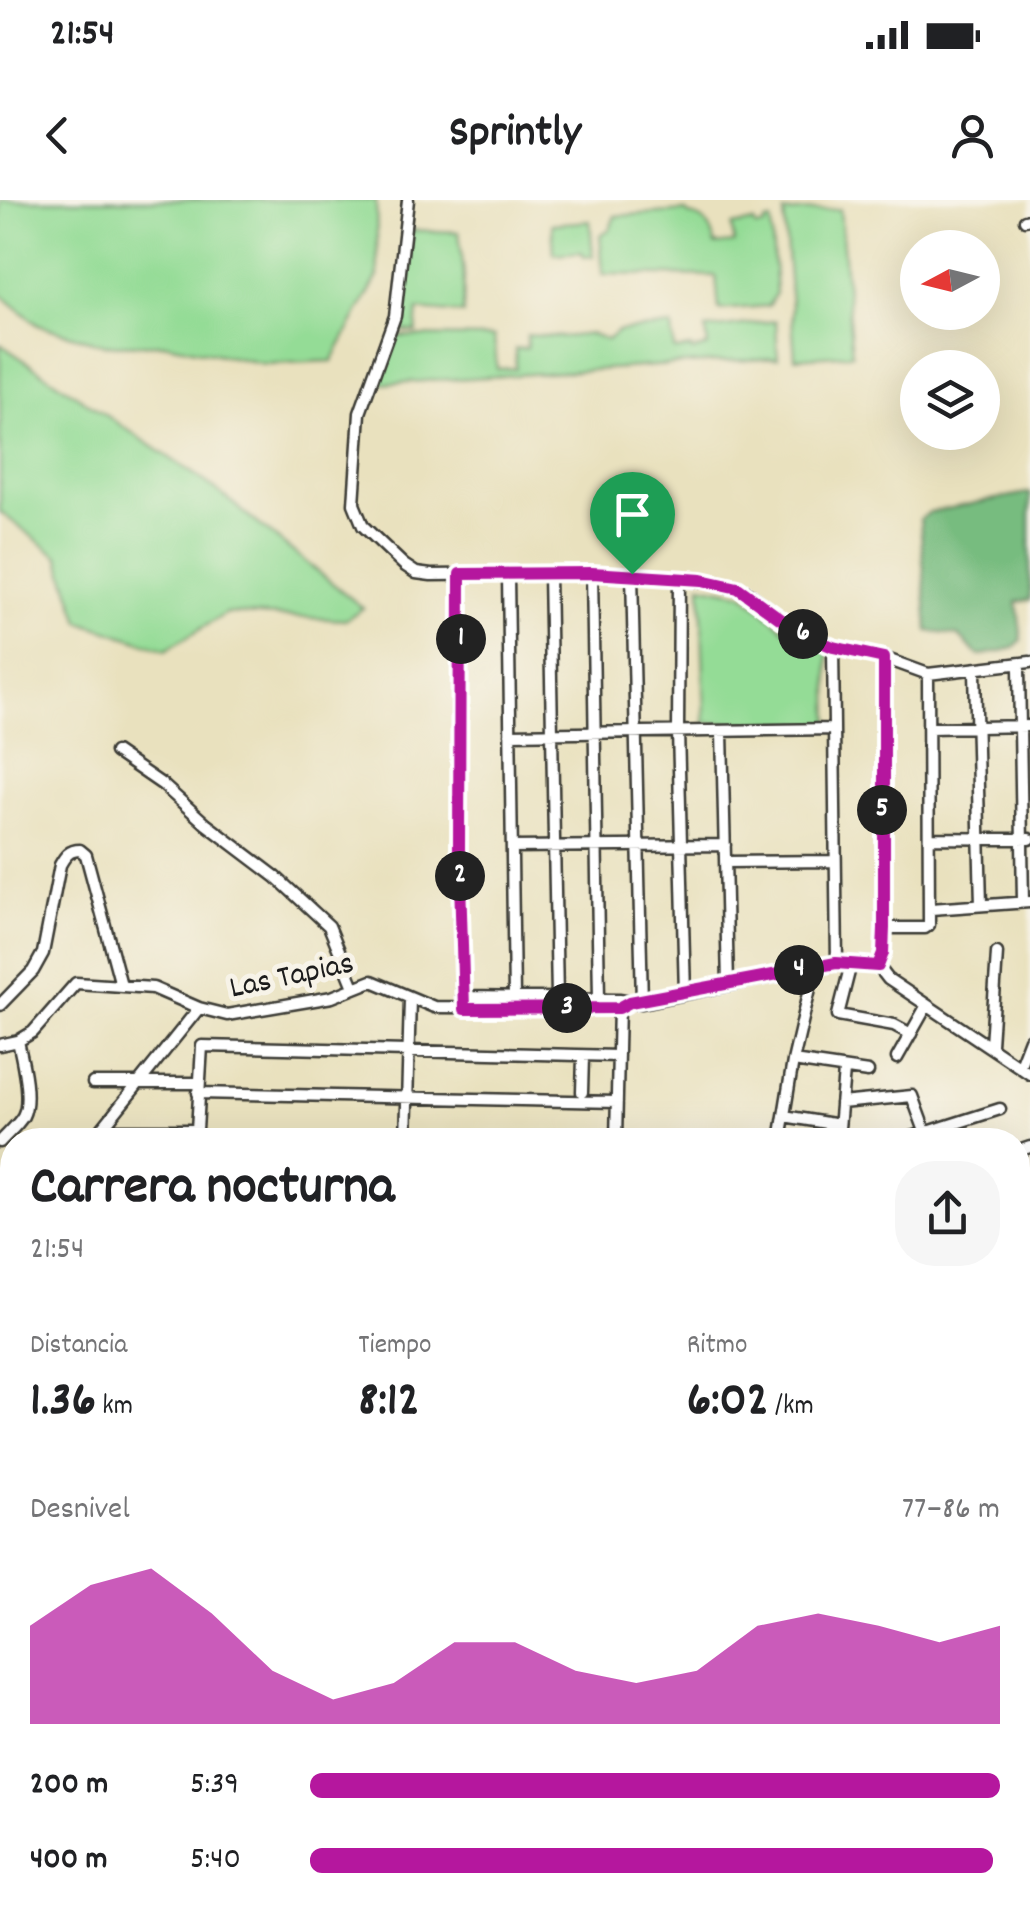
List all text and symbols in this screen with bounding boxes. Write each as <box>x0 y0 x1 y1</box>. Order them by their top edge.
text: 21:54 <box>50 8 115 63</box>
text: Sprintly <box>449 103 581 167</box>
icon: back <box>30 108 85 163</box>
icon: person <box>945 108 1000 163</box>
north arrow <box>900 230 1000 330</box>
map controls <box>900 230 1000 450</box>
button: layers <box>900 350 1000 450</box>
pin <box>590 472 675 575</box>
icon: arrive <box>605 487 660 542</box>
pin: 6 <box>778 609 828 659</box>
pin: 1 <box>436 614 486 664</box>
text: 6 <box>796 614 810 654</box>
text: 1 <box>458 619 464 659</box>
pin: 5 <box>857 785 907 835</box>
text: 5 <box>876 790 888 830</box>
pin: 2 <box>435 851 485 901</box>
text: 2 <box>454 856 466 896</box>
street label: Las Tapias <box>226 942 358 1013</box>
pin: 4 <box>774 945 824 995</box>
text: 4 <box>793 950 805 990</box>
pin: 3 <box>542 983 592 1033</box>
text: 3 <box>561 988 573 1028</box>
text: Carrera nocturna <box>30 1151 394 1230</box>
button: share <box>895 1161 1000 1266</box>
text: 21:54 <box>30 1228 84 1274</box>
text: Distancia <box>30 1327 127 1367</box>
text: Tiempo <box>358 1327 432 1367</box>
text: Ritmo <box>687 1327 747 1367</box>
text: 1.36 <box>30 1367 96 1439</box>
text: 8:12 <box>358 1367 419 1439</box>
text: 6:02 <box>687 1367 769 1439</box>
text: km <box>96 1388 133 1428</box>
text: /km <box>769 1388 814 1428</box>
text: Desnivel <box>30 1488 130 1534</box>
text: 77–86 m <box>902 1488 1000 1534</box>
text: 200 m <box>30 1763 108 1809</box>
text: 5:39 <box>190 1763 239 1809</box>
text: 400 m <box>30 1838 107 1884</box>
text: 5:40 <box>190 1838 241 1884</box>

